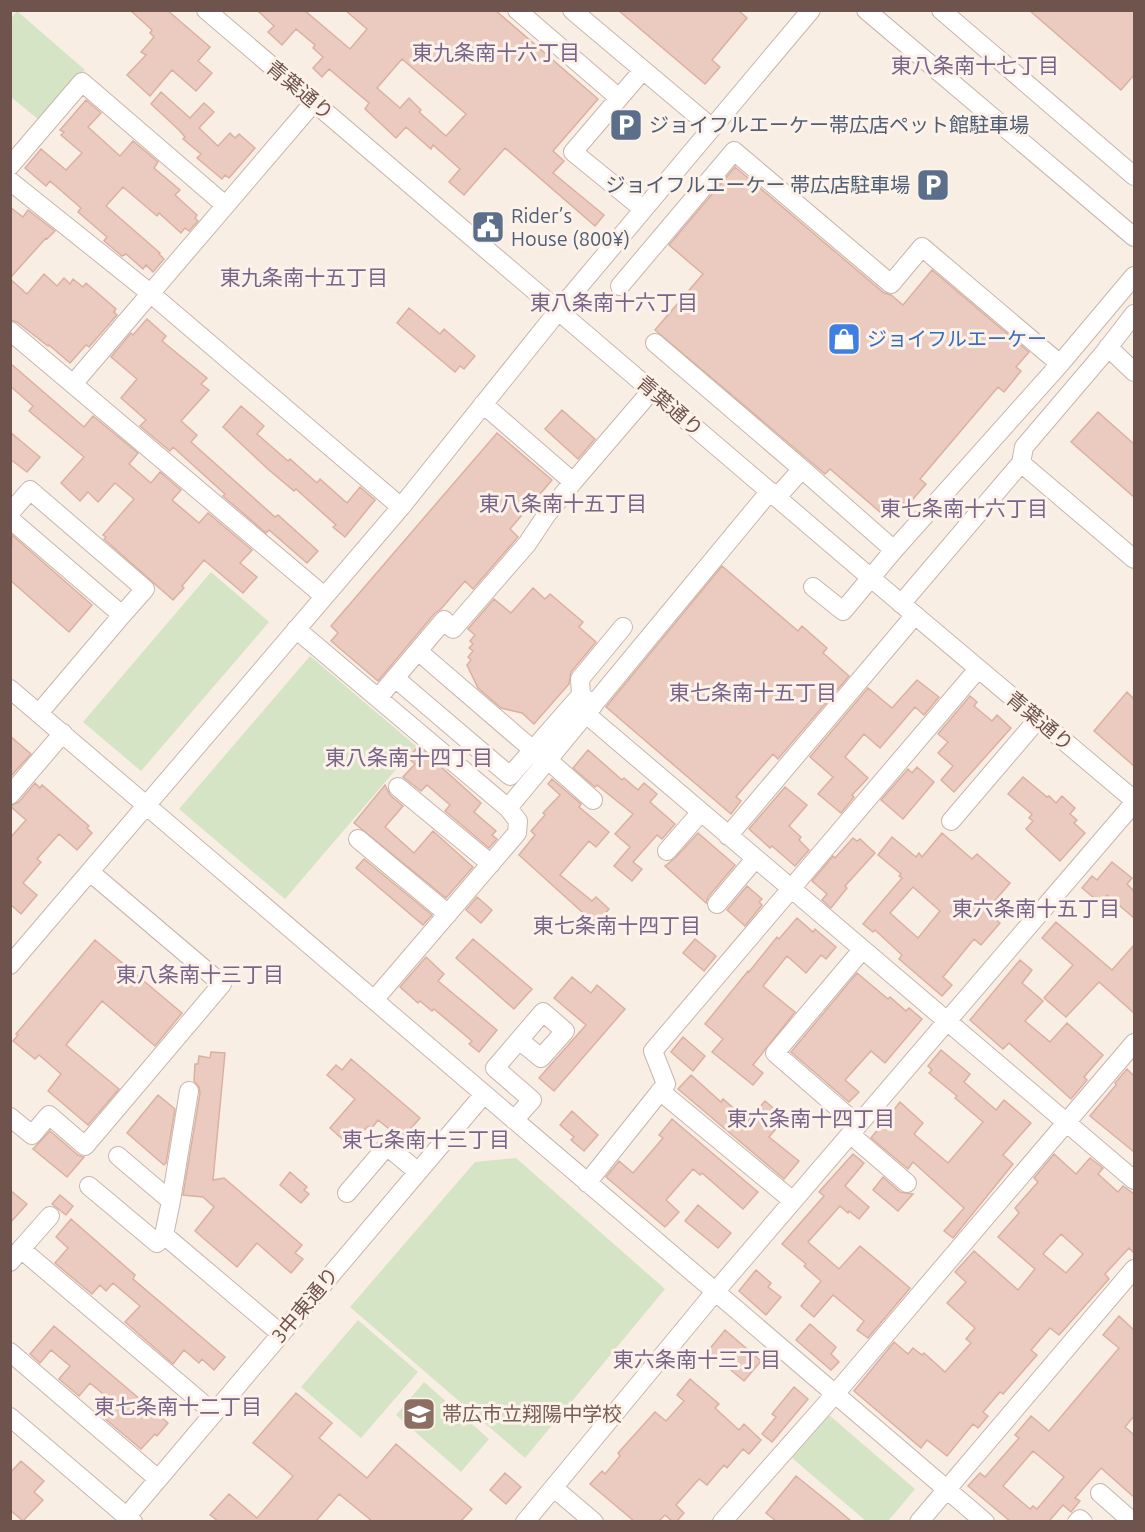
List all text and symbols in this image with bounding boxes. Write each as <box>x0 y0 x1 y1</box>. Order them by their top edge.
district label: 東九条南十六丁目 <box>412 40 580 64</box>
district label: 東八条南十七丁目 <box>891 53 1059 77</box>
street label: 青葉通り <box>262 55 338 124</box>
parking icon: ジョイフルエーケー帯広店ペット館駐車場 <box>608 107 644 143</box>
place label: ジョイフルエーケー帯広店ペット館駐車場 <box>649 113 1029 136</box>
parking icon: ジョイフルエーケー 帯広店駐車場 <box>915 167 951 203</box>
place label: ジョイフルエーケー 帯広店駐車場 <box>605 173 910 196</box>
place label: Rider’s House (800¥) <box>511 204 630 250</box>
public building icon: Rider’s House (800¥) <box>470 209 506 245</box>
district label: 東九条南十五丁目 <box>220 265 388 289</box>
district label: 東八条南十六丁目 <box>530 290 698 314</box>
shop icon: ジョイフルエーケー <box>826 321 862 357</box>
place label: ジョイフルエーケー <box>867 327 1047 350</box>
street label: 青葉通り <box>633 371 708 441</box>
district label: 東八条南十五丁目 <box>479 491 647 515</box>
district label: 東七条南十六丁目 <box>880 496 1048 520</box>
district label: 東七条南十五丁目 <box>669 680 837 704</box>
street label: 青葉通り <box>1002 686 1078 755</box>
district label: 東八条南十四丁目 <box>325 745 493 769</box>
district label: 東六条南十五丁目 <box>952 896 1120 920</box>
district label: 東七条南十四丁目 <box>533 913 701 937</box>
district label: 東八条南十三丁目 <box>116 962 284 986</box>
district label: 東六条南十四丁目 <box>727 1106 895 1130</box>
district label: 東七条南十三丁目 <box>342 1127 510 1151</box>
street label: 3中東通り <box>266 1262 343 1347</box>
district label: 東六条南十三丁目 <box>613 1347 781 1371</box>
district label: 東七条南十二丁目 <box>94 1394 262 1418</box>
school or university icon: 帯広市立翔陽中学校 <box>401 1396 437 1432</box>
place label: 帯広市立翔陽中学校 <box>442 1402 622 1425</box>

